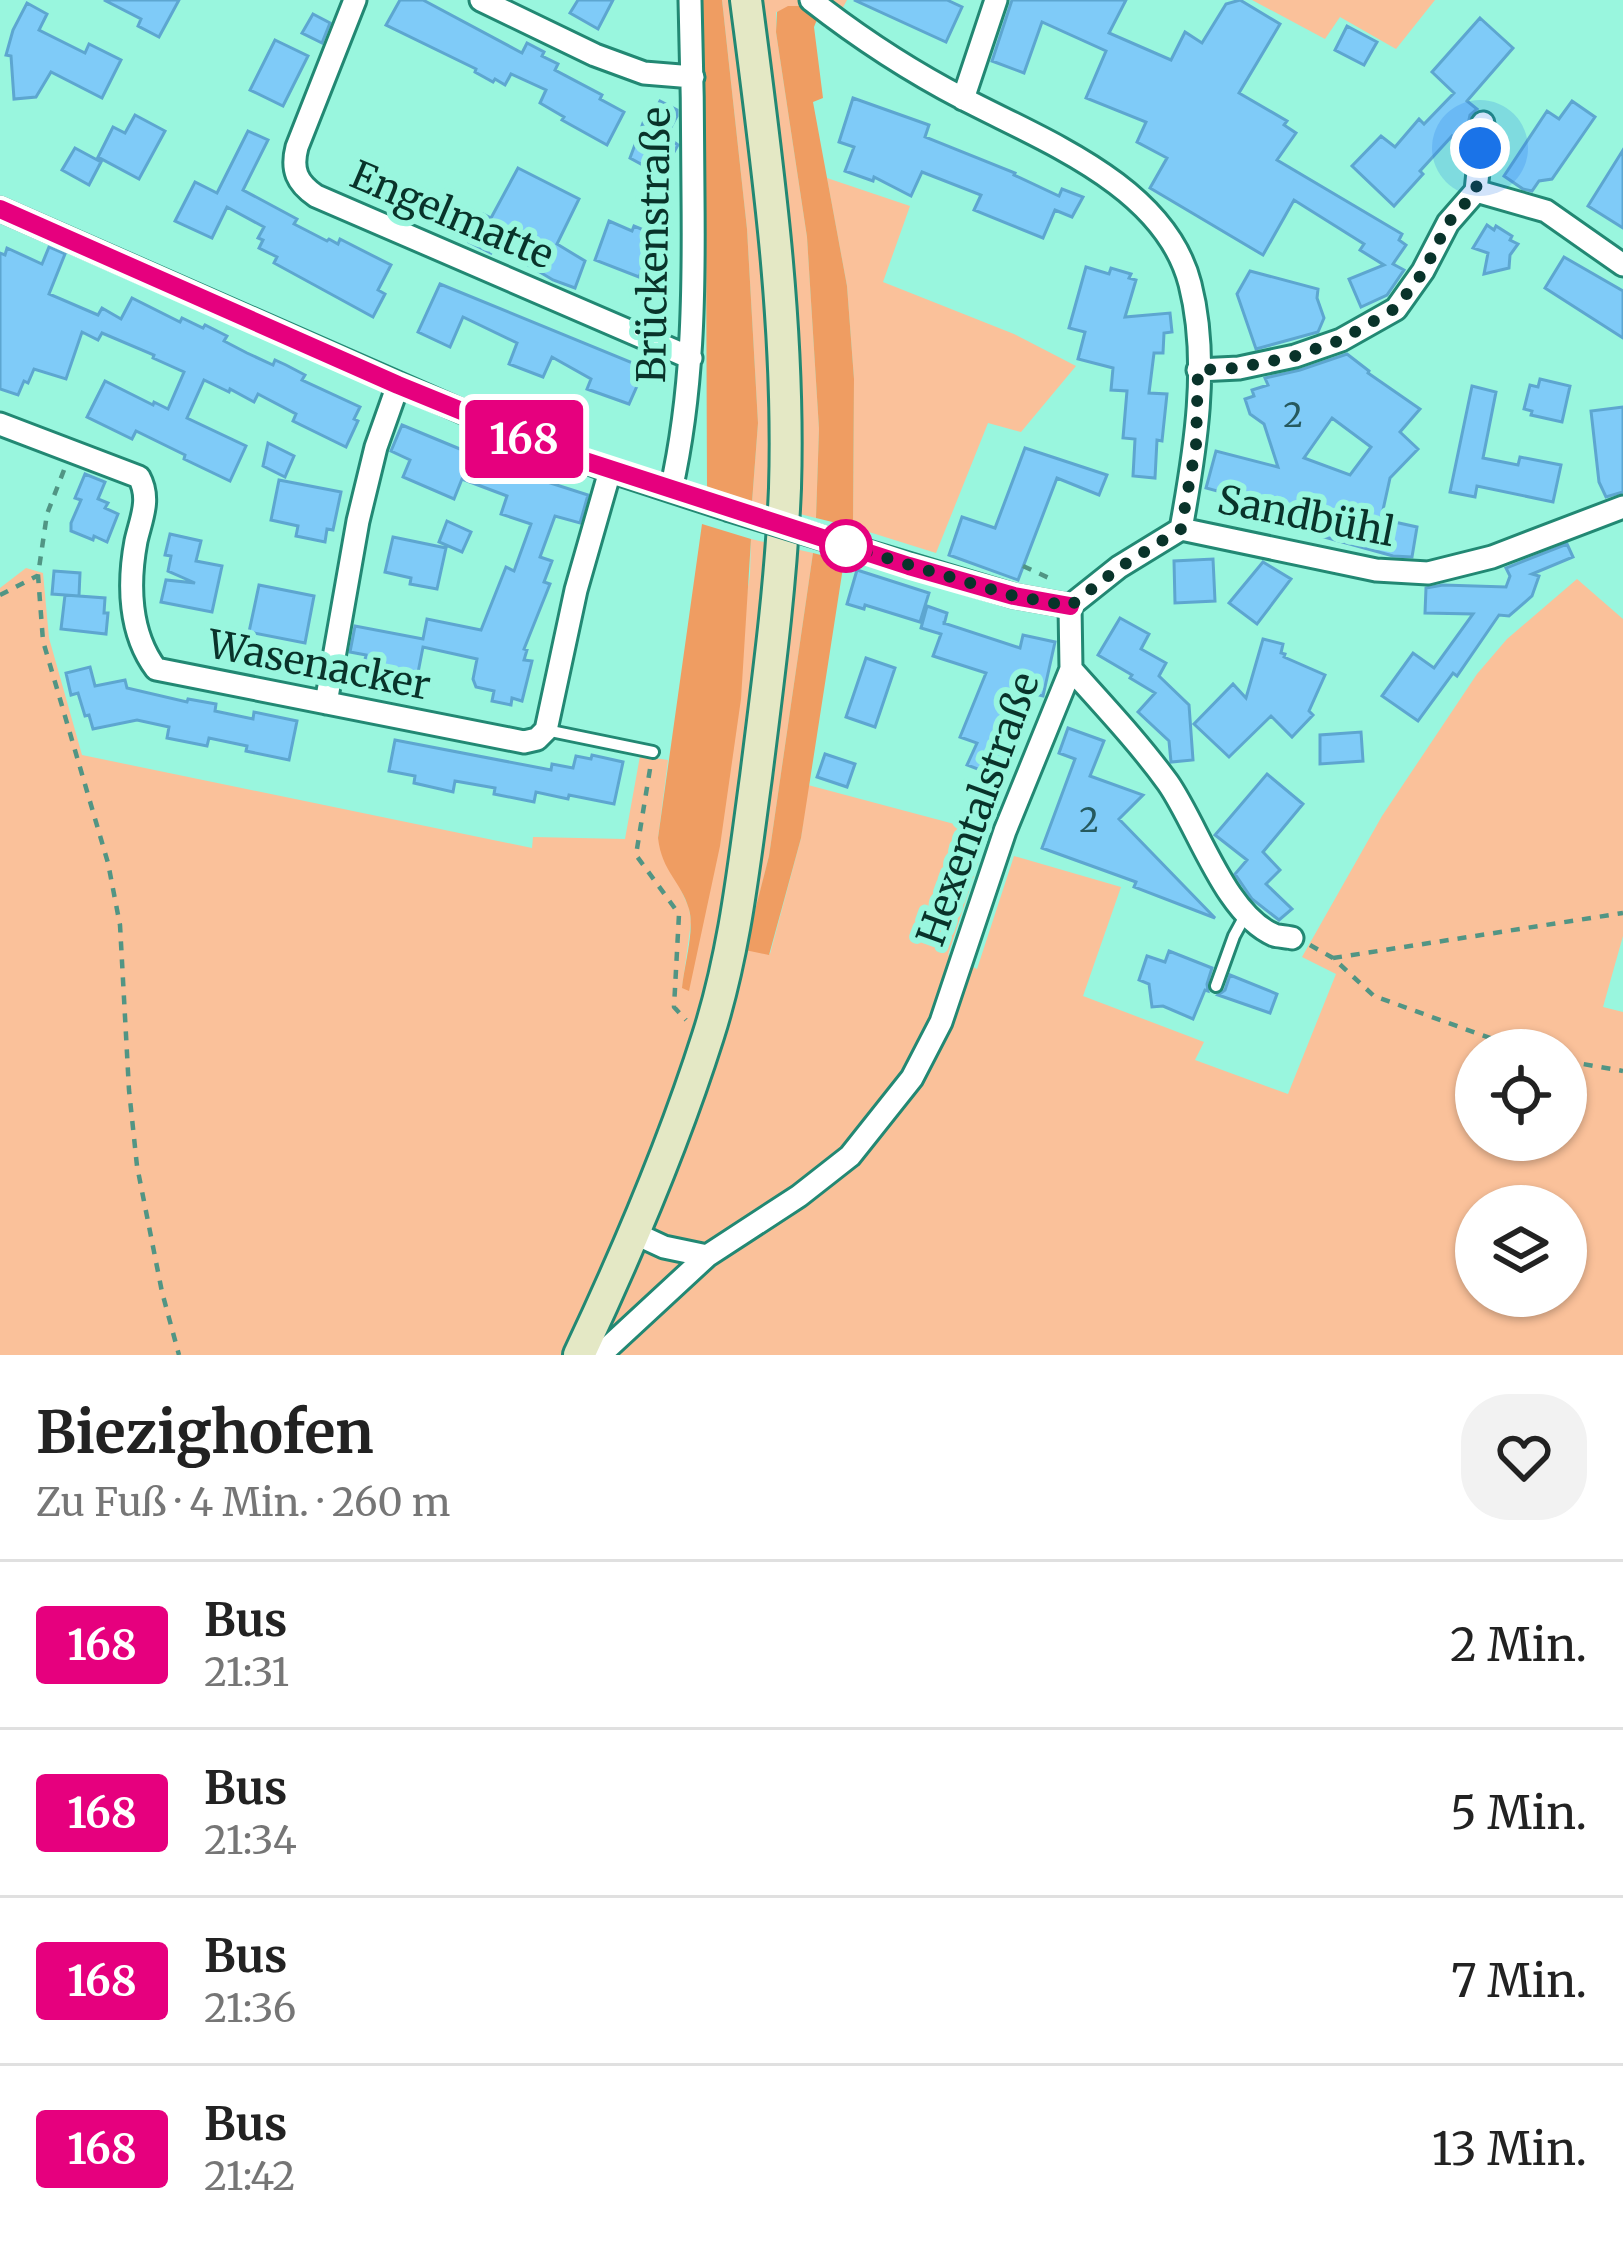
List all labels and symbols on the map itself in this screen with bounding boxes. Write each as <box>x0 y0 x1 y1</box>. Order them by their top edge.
street label: Brückenstraße <box>627 107 681 383</box>
your location <box>1450 118 1510 178</box>
street label: Engelmatte <box>343 150 561 280</box>
house number: 2 <box>1283 395 1303 436</box>
line badge: 168 <box>455 400 593 478</box>
street label: Sandbühl <box>1213 475 1399 557</box>
unlabelled marker <box>821 521 871 571</box>
street label: Wasenacker <box>203 619 434 711</box>
street label: Hexentalstraße <box>906 666 1050 952</box>
house number: 2 <box>1079 800 1099 841</box>

